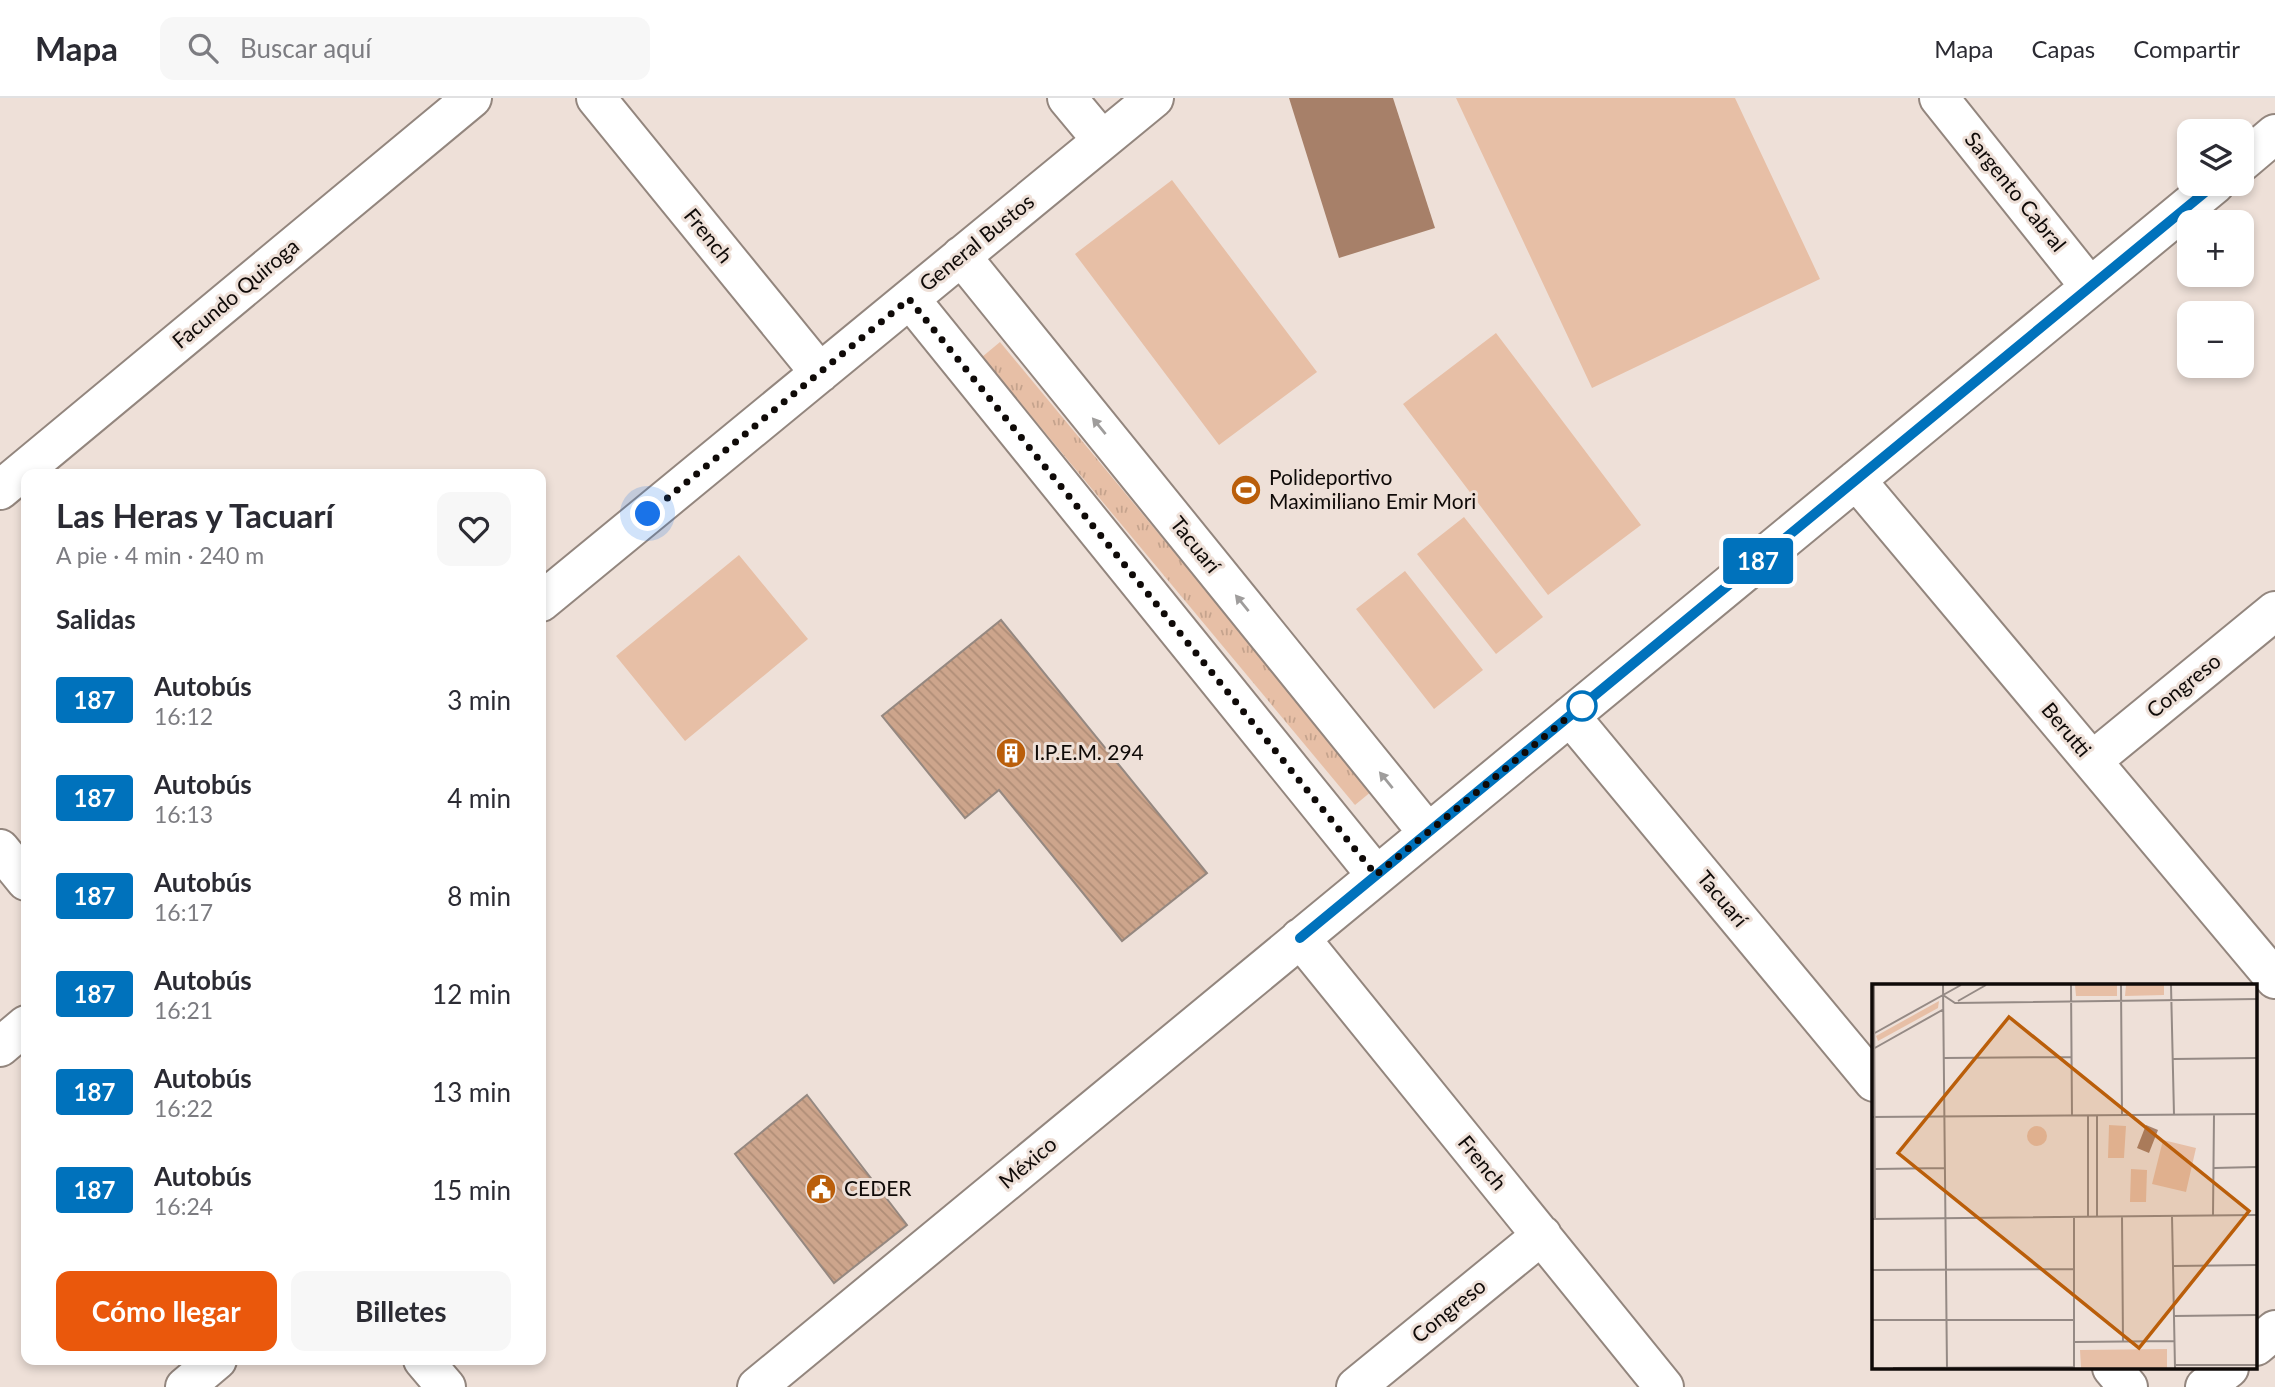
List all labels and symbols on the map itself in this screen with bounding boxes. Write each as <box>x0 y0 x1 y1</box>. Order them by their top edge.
street label: Sargento Cabral <box>1960 126 2072 256</box>
street label: General Bustos <box>914 188 1038 296</box>
street label: French <box>680 203 739 267</box>
street label: Facundo Quiroga <box>167 233 303 353</box>
one-way arrow <box>1092 418 1107 435</box>
place label: Polideportivo Maximiliano Emir Mori <box>1269 464 1476 513</box>
sports icon: Polideportivo Maximiliano Emir Mori <box>1229 473 1263 507</box>
your location <box>630 496 665 531</box>
street label: Tacuarí <box>1166 511 1227 578</box>
line badge: 187 <box>1718 538 1798 584</box>
one-way arrow <box>1235 595 1250 612</box>
street label: Congreso <box>2141 647 2225 722</box>
unlabelled marker <box>1567 691 1597 721</box>
street label: Berutti <box>2037 697 2097 761</box>
building icon: I.P.E.M. 294 <box>994 736 1028 770</box>
place label: I.P.E.M. 294 <box>1034 739 1144 764</box>
one-way arrow <box>1378 771 1393 789</box>
street label: Tacuarí <box>1693 865 1754 932</box>
inset map <box>1872 984 2258 1370</box>
street label: French <box>1454 1130 1513 1194</box>
street label: México <box>993 1131 1061 1193</box>
public building icon: CEDER <box>804 1172 838 1206</box>
place label: CEDER <box>844 1175 912 1200</box>
street label: Congreso <box>1406 1272 1490 1347</box>

